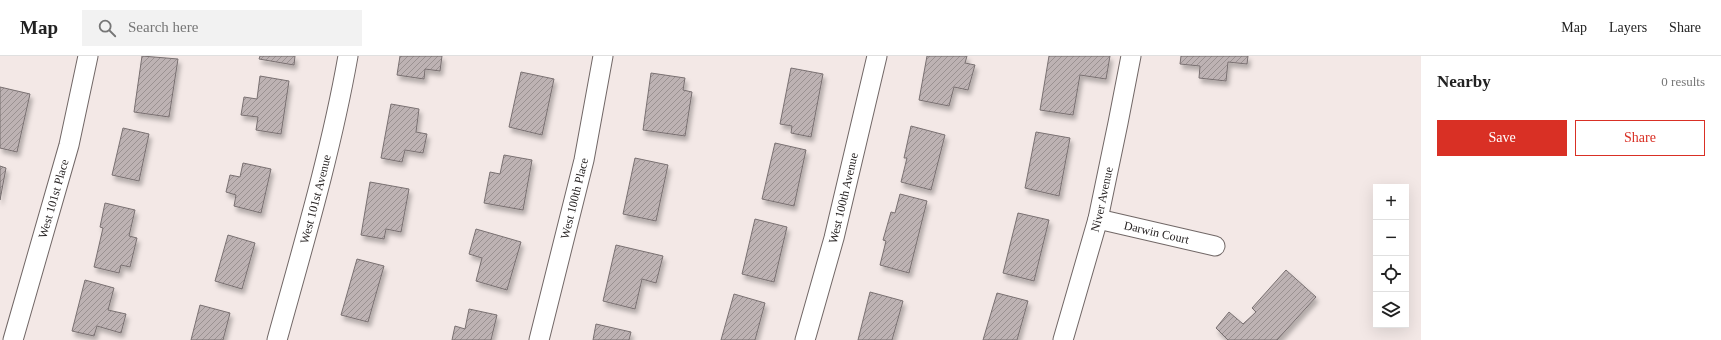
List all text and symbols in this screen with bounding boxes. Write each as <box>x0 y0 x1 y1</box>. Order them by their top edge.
search box <box>82 10 362 46</box>
text: Map <box>20 17 58 38</box>
icon: search <box>96 17 118 39</box>
text: Search here <box>128 19 198 35</box>
text: Map <box>1561 20 1587 35</box>
text: Layers <box>1609 20 1647 35</box>
text: Share <box>1669 20 1701 35</box>
text: Nearby <box>1437 72 1491 91</box>
text: 0 results <box>1661 74 1705 89</box>
button: Save <box>1437 120 1567 156</box>
button: Share <box>1575 120 1705 156</box>
street label: West 100th Avenue <box>826 151 861 245</box>
street label: West 101st Avenue <box>297 153 334 245</box>
street label: West 100th Place <box>558 156 591 240</box>
street label: West 101st Place <box>36 157 72 240</box>
street label: Niver Avenue <box>1088 166 1116 233</box>
map controls <box>1373 184 1409 328</box>
button: + <box>1373 184 1409 220</box>
street label: Darwin Court <box>1123 218 1191 247</box>
button: − <box>1373 220 1409 256</box>
button: locate <box>1373 256 1409 292</box>
button: layers <box>1373 292 1409 328</box>

